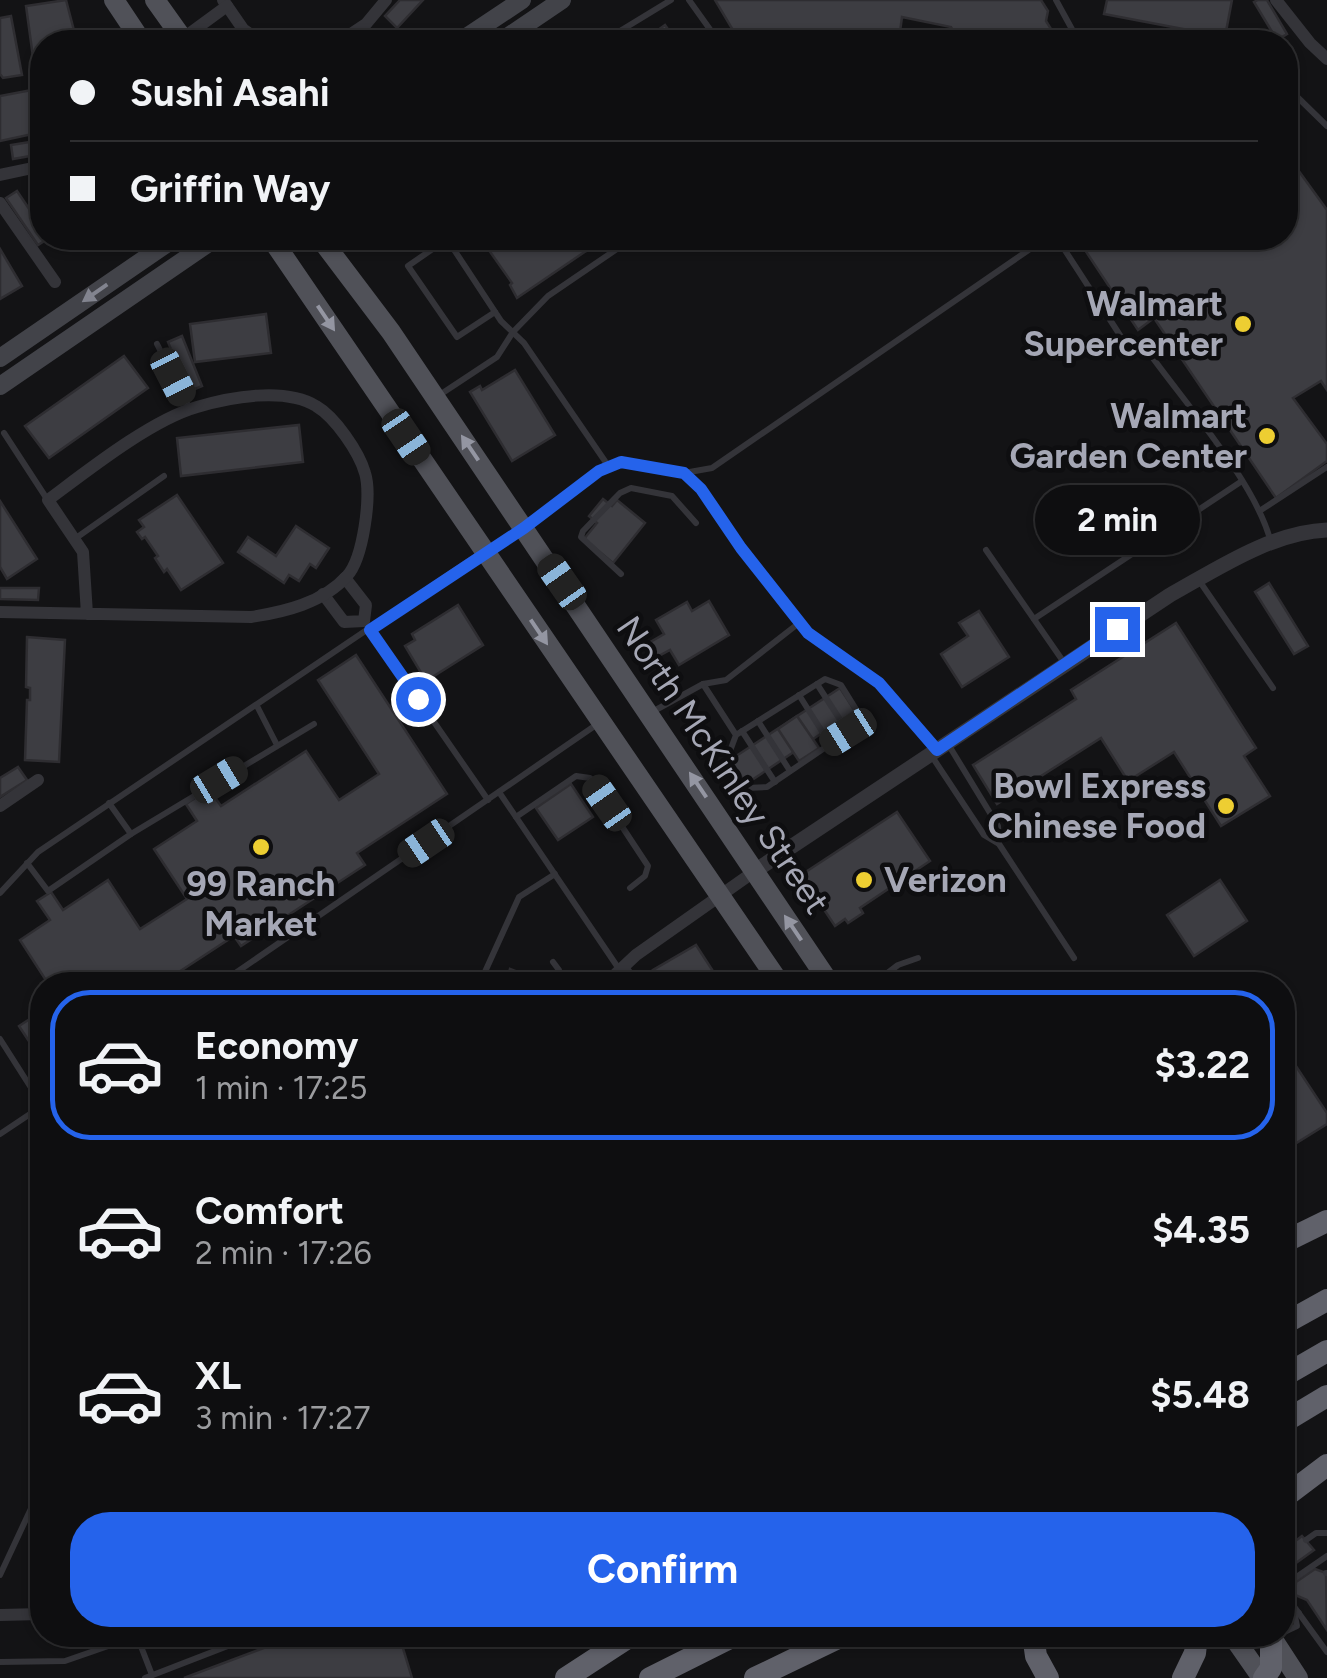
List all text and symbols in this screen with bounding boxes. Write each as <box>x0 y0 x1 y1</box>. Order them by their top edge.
text: Sushi Asahi <box>130 70 330 116</box>
text: Griffin Way <box>130 166 330 212</box>
one-way arrow <box>82 283 109 302</box>
place label: Walmart Supercenter <box>1023 283 1223 365</box>
one-way arrow <box>316 305 335 332</box>
marker: Walmart Supercenter <box>1232 313 1254 335</box>
car <box>146 343 200 411</box>
place label: Walmart Garden Center <box>1010 395 1247 477</box>
car <box>377 404 435 470</box>
marker: Walmart Garden Center <box>1256 425 1278 447</box>
one-way arrow <box>461 434 479 462</box>
callout: 2 min <box>1034 484 1200 554</box>
text: 2 min <box>1077 501 1158 539</box>
car <box>533 549 591 615</box>
route end <box>1095 607 1140 652</box>
street label: North McKinley Street <box>608 608 838 922</box>
one-way arrow <box>529 618 548 645</box>
route start <box>396 677 441 722</box>
car <box>815 703 881 761</box>
car <box>186 752 252 808</box>
place label: Bowl Express Chinese Food <box>988 765 1206 847</box>
car <box>578 770 636 836</box>
one-way arrow <box>689 771 708 798</box>
marker: Bowl Express Chinese Food <box>1215 795 1237 817</box>
car <box>393 814 459 872</box>
marker: 99 Ranch Market <box>250 836 272 858</box>
place label: Verizon <box>884 859 1007 901</box>
place label: 99 Ranch Market <box>186 863 336 945</box>
marker: Verizon <box>853 869 875 891</box>
one-way arrow <box>785 914 803 941</box>
icon: car <box>75 1020 165 1110</box>
text: Economy <box>195 1023 358 1069</box>
text: $3.22 <box>1154 1042 1250 1088</box>
text: 1 min · 17:25 <box>195 1069 367 1107</box>
icon: car <box>75 1185 165 1275</box>
text: Comfort <box>195 1188 344 1234</box>
text: $4.35 <box>1152 1207 1250 1253</box>
text: 2 min · 17:26 <box>195 1234 372 1272</box>
icon: car <box>75 1350 165 1440</box>
text: XL <box>195 1353 241 1399</box>
text: $5.48 <box>1150 1372 1250 1418</box>
text: 3 min · 17:27 <box>195 1399 370 1437</box>
button: Confirm <box>70 1512 1255 1627</box>

